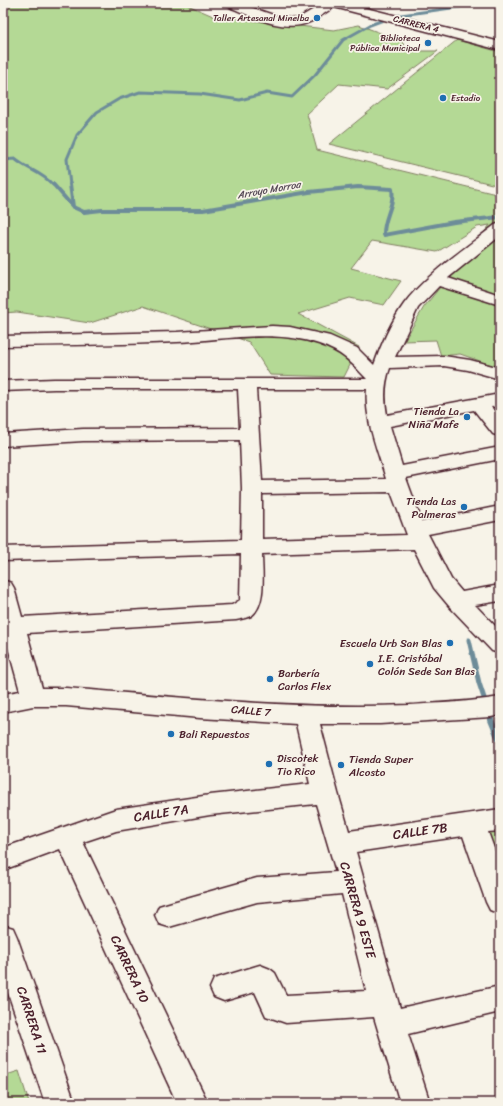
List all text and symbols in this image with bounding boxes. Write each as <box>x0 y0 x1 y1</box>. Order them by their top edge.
place label: Taller Artesanal Minelba <box>213 10 309 26</box>
street label: CARRERA 4 <box>391 11 441 37</box>
marker: Taller Artesanal Minelba <box>312 13 322 23</box>
place label: Biblioteca Pública Municipal <box>350 30 420 56</box>
marker: Biblioteca Pública Municipal <box>423 38 433 48</box>
place label: Estadio <box>451 90 481 106</box>
marker: Estadio <box>438 93 448 103</box>
water label: Arroyo Morroa <box>235 175 304 205</box>
place label: Tienda La Niña Mafe <box>409 402 459 434</box>
marker: Tienda La Niña Mafe <box>462 412 472 422</box>
place label: Tienda Las Palmeras <box>406 492 457 524</box>
marker: Tienda Las Palmeras <box>459 502 469 512</box>
place label: Escuela Urb San Blas <box>340 634 443 653</box>
marker: Escuela Urb San Blas <box>445 638 455 648</box>
place label: I.E. Cristóbal Colón Sede San Blas <box>377 649 475 681</box>
marker: I.E. Cristóbal Colón Sede San Blas <box>365 659 375 669</box>
place label: Barbería Carlos Flex <box>278 664 331 696</box>
marker: Barbería Carlos Flex <box>265 674 275 684</box>
street label: CALLE 7 <box>230 700 272 722</box>
place label: Bali Repuestos <box>179 725 251 744</box>
marker: Bali Repuestos <box>166 729 176 739</box>
place label: Discotek Tio Rico <box>277 749 318 781</box>
place label: Tienda Super Alcosto <box>348 750 414 782</box>
marker: Discotek Tio Rico <box>264 759 274 769</box>
marker: Tienda Super Alcosto <box>336 760 346 770</box>
street label: CALLE 7A <box>132 797 190 829</box>
street label: CALLE 7B <box>391 816 449 846</box>
street label: CARRERA 9 ESTE <box>333 859 383 962</box>
street label: CARRERA 10 <box>104 931 156 1007</box>
street label: CARRERA 11 <box>10 983 54 1057</box>

